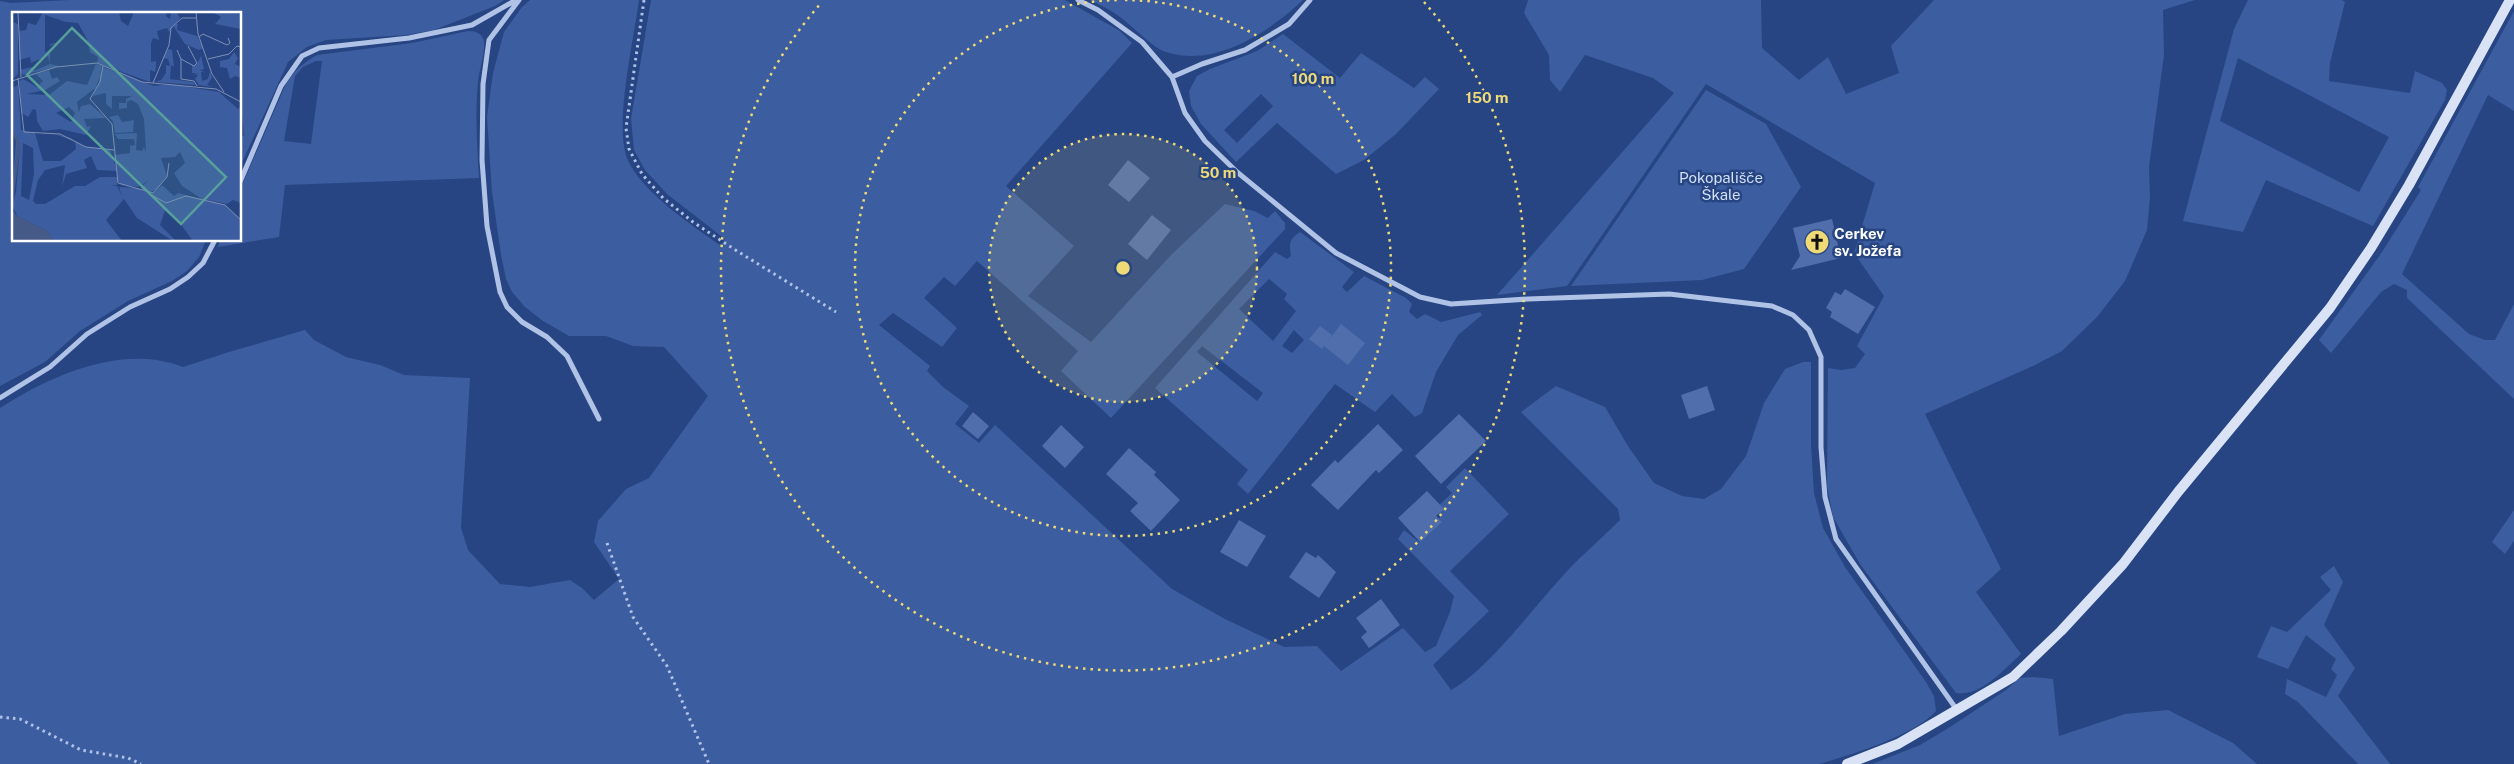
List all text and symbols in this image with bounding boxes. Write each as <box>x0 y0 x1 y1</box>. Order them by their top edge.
inset map <box>12 12 241 241</box>
text: 100 m <box>1292 70 1334 87</box>
text: 150 m <box>1465 89 1509 106</box>
text: 50 m <box>1200 164 1236 181</box>
park label: Pokopališče Škale <box>1679 169 1763 203</box>
place label: Cerkev sv. Jožefa <box>1834 225 1901 259</box>
church icon: Cerkev sv. Jožefa <box>1804 229 1830 255</box>
centre of rings <box>1114 259 1132 277</box>

